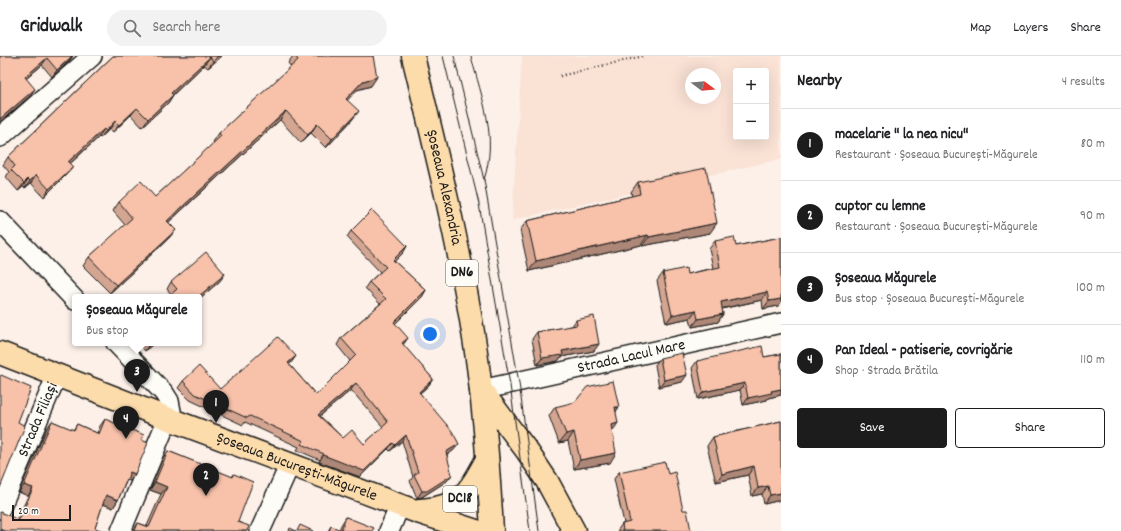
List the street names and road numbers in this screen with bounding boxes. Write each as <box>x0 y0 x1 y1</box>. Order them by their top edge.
street label: Șoseaua Alexandria <box>420 127 468 248</box>
road number: DN6 <box>446 260 478 286</box>
street label: Strada Lacul Mare <box>575 333 687 380</box>
street label: Strada Filiași <box>12 379 64 461</box>
street label: Șoseaua București-Măgurele <box>213 426 381 507</box>
road number: DC18 <box>443 486 477 512</box>

